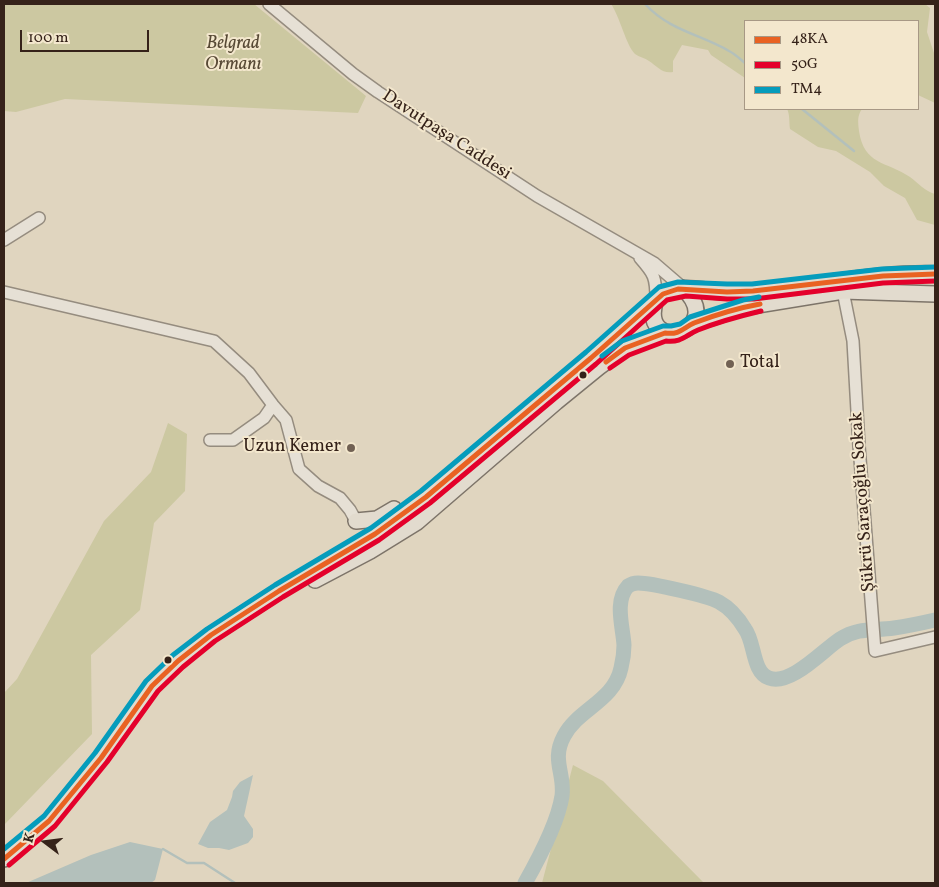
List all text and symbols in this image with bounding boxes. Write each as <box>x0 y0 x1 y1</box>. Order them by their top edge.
scale bar <box>22 20 151 52</box>
legend <box>744 20 919 110</box>
text: 100 m <box>28 28 68 49</box>
text: 48KA <box>791 29 828 50</box>
park label: Belgrad Ormanı <box>205 34 261 76</box>
text: 50G <box>791 54 818 75</box>
text: TM4 <box>791 79 822 100</box>
street label: Davutpaşa Caddesi <box>377 86 515 186</box>
place label: Total <box>740 353 780 375</box>
marker: Total <box>724 358 736 370</box>
unlabelled marker <box>578 370 588 380</box>
street label: Şükrü Saraçoğlu Sokak <box>847 411 881 593</box>
place label: Uzun Kemer <box>243 437 341 459</box>
marker: Uzun Kemer <box>345 442 357 454</box>
unlabelled marker <box>163 655 173 665</box>
north arrow <box>20 817 70 867</box>
text: K <box>20 831 41 845</box>

